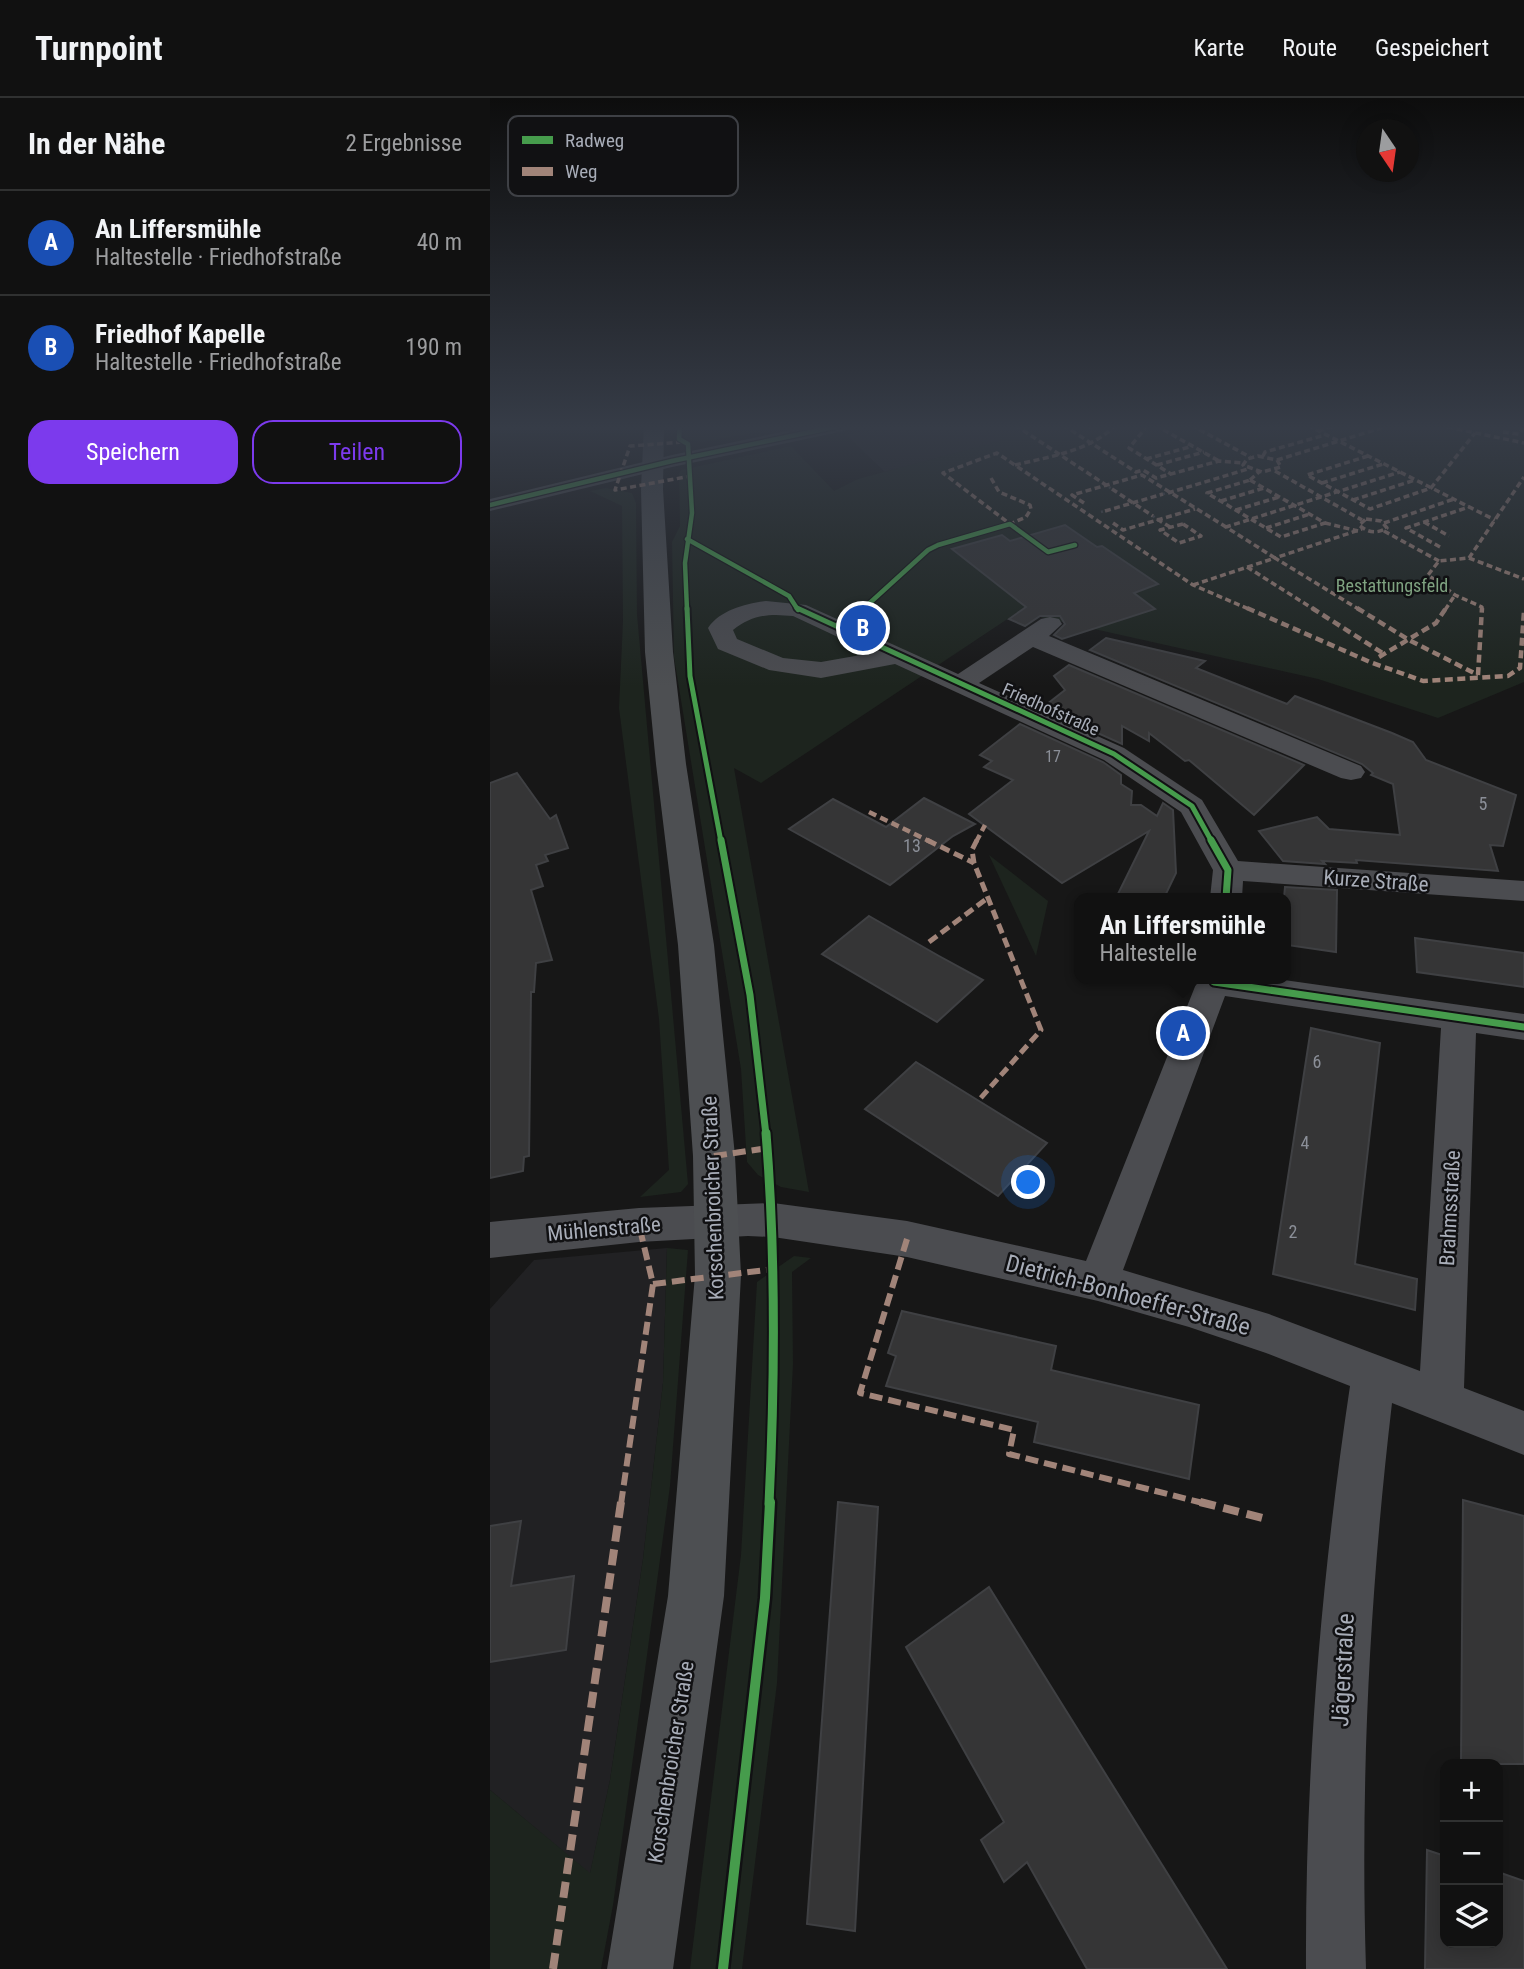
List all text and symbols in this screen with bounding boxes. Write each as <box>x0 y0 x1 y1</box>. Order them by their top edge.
text: Turnpoint <box>35 29 163 68</box>
text: Karte <box>1194 34 1244 62</box>
text: Route <box>1282 34 1337 62</box>
text: Gespeichert <box>1375 34 1489 62</box>
legend <box>508 116 738 196</box>
north arrow <box>1356 119 1419 182</box>
text: In der Nähe <box>28 126 165 161</box>
text: Radweg <box>565 129 624 152</box>
text: 2 Ergebnisse <box>345 130 462 157</box>
text: Weg <box>565 160 597 183</box>
text: An Liffersmühle <box>95 214 261 244</box>
text: A <box>44 229 58 256</box>
text: 40 m <box>417 229 462 256</box>
text: Haltestelle · Friedhofstraße <box>95 244 342 271</box>
text: Friedhof Kapelle <box>95 319 265 349</box>
text: B <box>45 334 57 361</box>
text: 190 m <box>405 334 462 361</box>
text: Haltestelle · Friedhofstraße <box>95 349 342 376</box>
button: Speichern <box>28 420 238 484</box>
button: Teilen <box>252 420 462 484</box>
park label: Bestattungsfeld <box>1336 575 1448 596</box>
pin: B <box>840 602 886 654</box>
street label: Friedhofstraße <box>999 678 1103 740</box>
house number: 17 <box>1045 747 1061 766</box>
house number: 5 <box>1479 793 1488 814</box>
house number: 13 <box>903 835 921 856</box>
street label: Kurze Straße <box>1323 865 1430 897</box>
popup <box>1074 893 1291 984</box>
text: An Liffersmühle <box>1099 910 1266 940</box>
text: Haltestelle <box>1099 940 1197 967</box>
pin: A <box>1160 1007 1206 1059</box>
house number: 6 <box>1313 1051 1321 1072</box>
street label: Korschenbroicher Straße <box>697 1095 729 1301</box>
house number: 4 <box>1301 1132 1310 1153</box>
street label: Brahmsstraße <box>1435 1149 1465 1266</box>
your location <box>1011 1165 1045 1199</box>
street label: Mühlenstraße <box>546 1212 662 1246</box>
house number: 2 <box>1289 1221 1298 1242</box>
street label: Dietrich-Bonhoeffer-Straße <box>1003 1249 1253 1341</box>
street label: Jägerstraße <box>1326 1613 1360 1727</box>
street label: Korschenbroicher Straße <box>643 1659 699 1865</box>
map controls <box>1440 1759 1503 1948</box>
button: + <box>1440 1759 1503 1822</box>
button: − <box>1440 1822 1503 1885</box>
button: layers <box>1440 1885 1503 1948</box>

